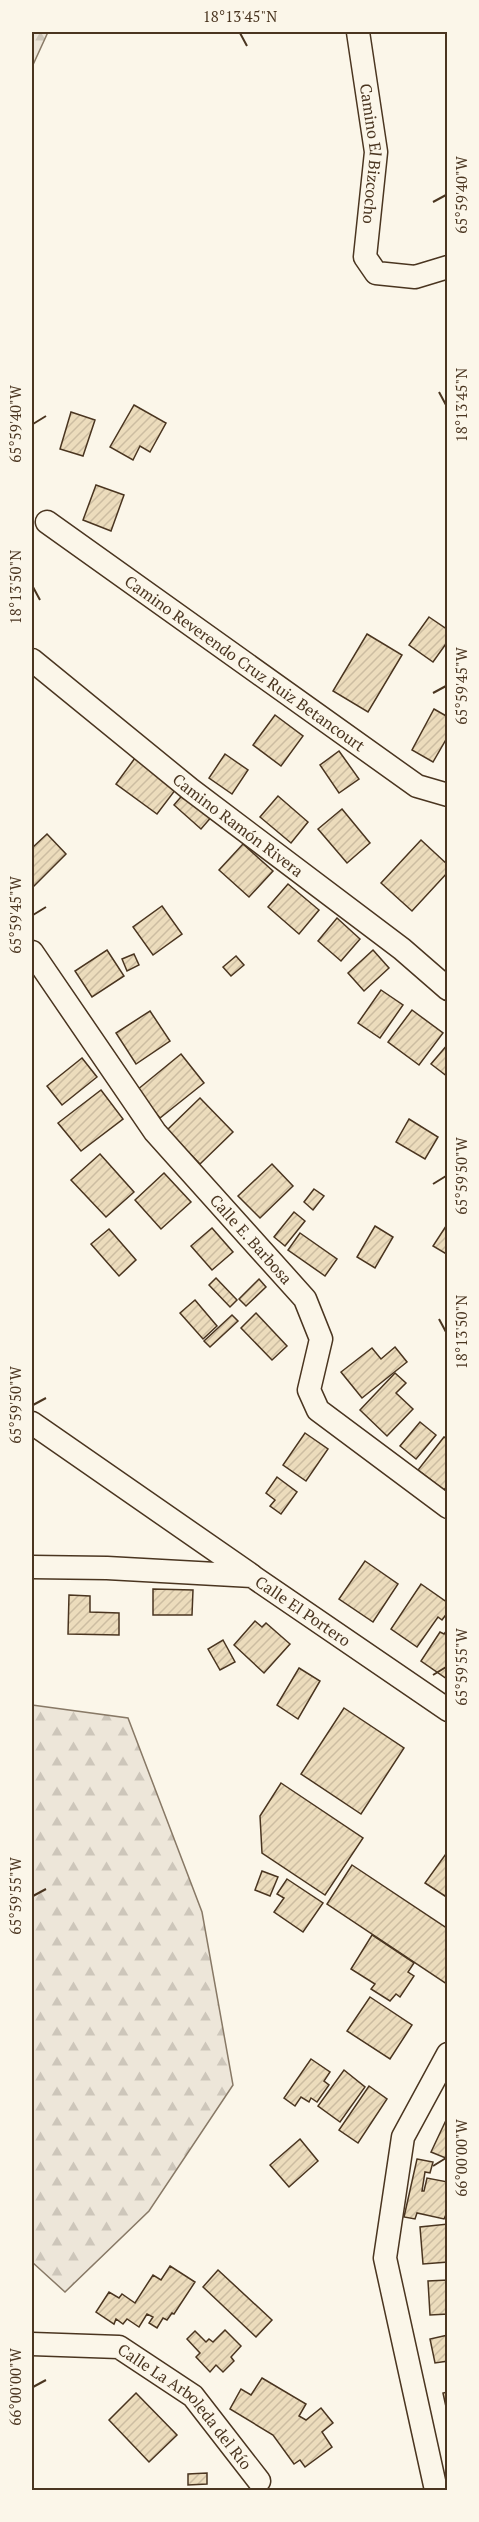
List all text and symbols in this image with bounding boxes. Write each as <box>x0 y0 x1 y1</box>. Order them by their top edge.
text: 18°13'45"N <box>203 6 277 26</box>
street label: Camino El Bizcocho <box>355 82 387 225</box>
text: 65°59'40"W <box>451 155 471 234</box>
text: 18°13'45"N <box>451 368 471 442</box>
text: 65°59'40"W <box>5 384 25 463</box>
text: 18°13'50"N <box>5 550 25 624</box>
street label: Camino Reverendo Cruz Ruiz Betancourt <box>120 570 369 756</box>
text: 65°59'45"W <box>451 646 471 725</box>
street label: Camino Ramón Rivera <box>168 768 308 882</box>
text: 65°59'45"W <box>5 875 25 954</box>
text: 65°59'50"W <box>451 1136 471 1215</box>
street label: Calle E. Barbosa <box>205 1189 297 1289</box>
text: 18°13'50"N <box>451 1295 471 1369</box>
text: 65°59'50"W <box>5 1365 25 1444</box>
street label: Calle El Portero <box>251 1570 355 1651</box>
text: 65°59'55"W <box>451 1627 471 1706</box>
text: 65°59'55"W <box>5 1856 25 1935</box>
text: 66°00'00"W <box>451 2118 471 2197</box>
street label: Calle La Arboleda del Río <box>114 2338 257 2474</box>
text: 66°00'00"W <box>5 2347 25 2426</box>

